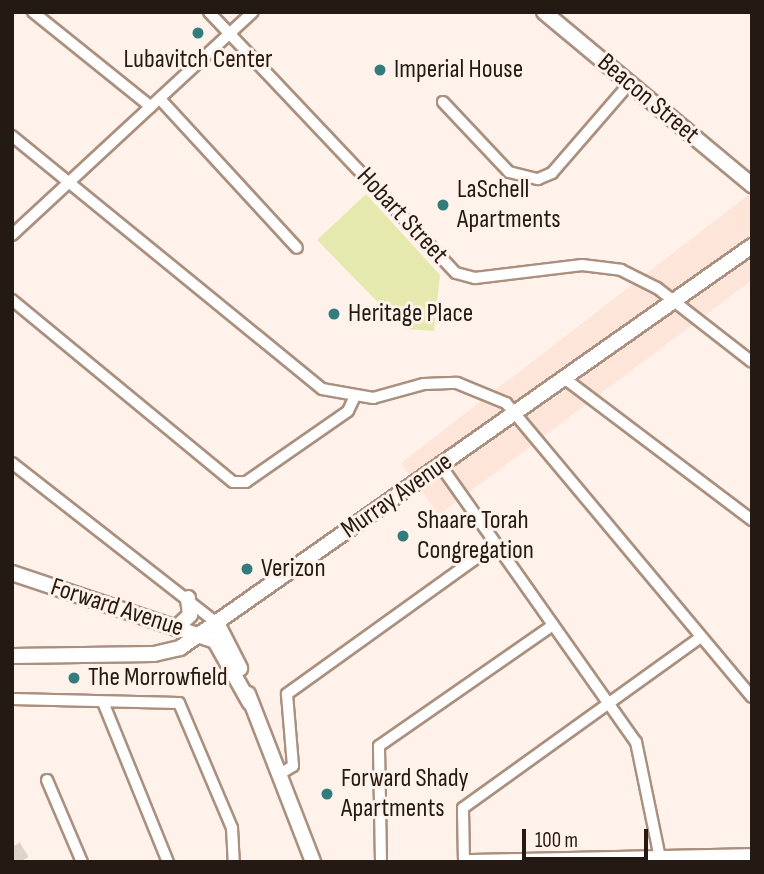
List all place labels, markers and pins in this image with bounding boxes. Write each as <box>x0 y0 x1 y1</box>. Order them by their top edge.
marker: Lubavitch Center <box>190 25 206 41</box>
place label: Lubavitch Center <box>123 44 273 76</box>
place label: Imperial House <box>394 54 523 86</box>
marker: Imperial House <box>372 62 388 78</box>
place label: LaSchell Apartments <box>457 174 561 235</box>
marker: LaSchell Apartments <box>435 197 451 213</box>
place label: Heritage Place <box>348 298 473 330</box>
marker: Heritage Place <box>326 306 342 322</box>
place label: Shaare Torah Congregation <box>417 505 534 566</box>
marker: Shaare Torah Congregation <box>395 528 411 544</box>
place label: Verizon <box>261 553 326 585</box>
marker: Verizon <box>239 561 255 577</box>
place label: The Morrowfield <box>88 662 228 694</box>
marker: The Morrowfield <box>66 670 82 686</box>
place label: Forward Shady Apartments <box>341 763 469 824</box>
marker: Forward Shady Apartments <box>319 786 335 802</box>

